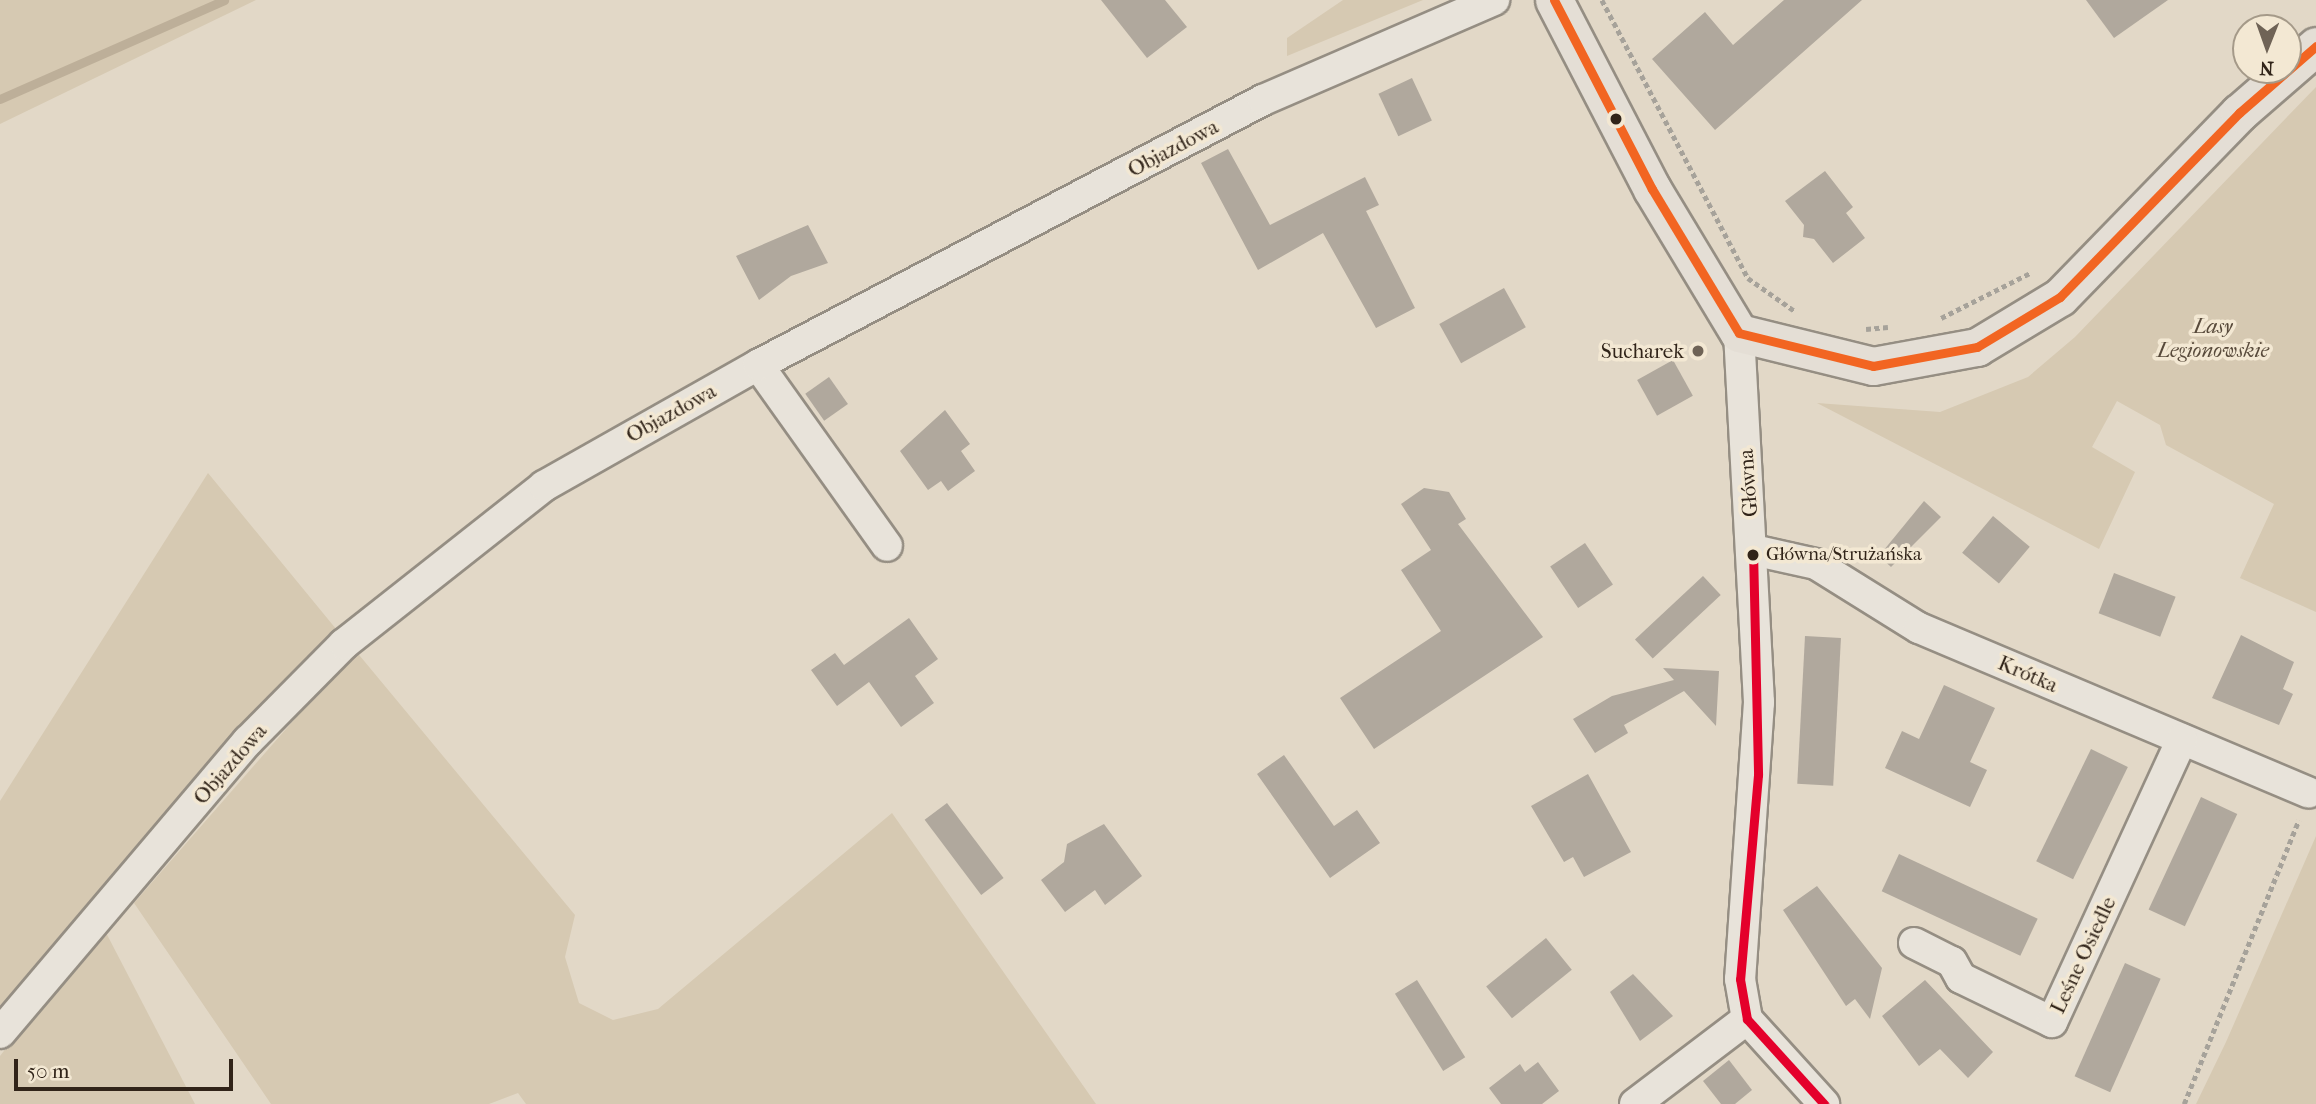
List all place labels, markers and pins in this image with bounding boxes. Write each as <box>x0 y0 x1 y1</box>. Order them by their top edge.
unlabelled marker <box>1609 112 1623 126</box>
place label: Sucharek <box>1601 338 1684 364</box>
marker: Sucharek <box>1690 343 1706 359</box>
place label: Główna/Strużańska <box>1766 544 1922 566</box>
marker: Główna/Strużańska <box>1746 548 1760 562</box>

